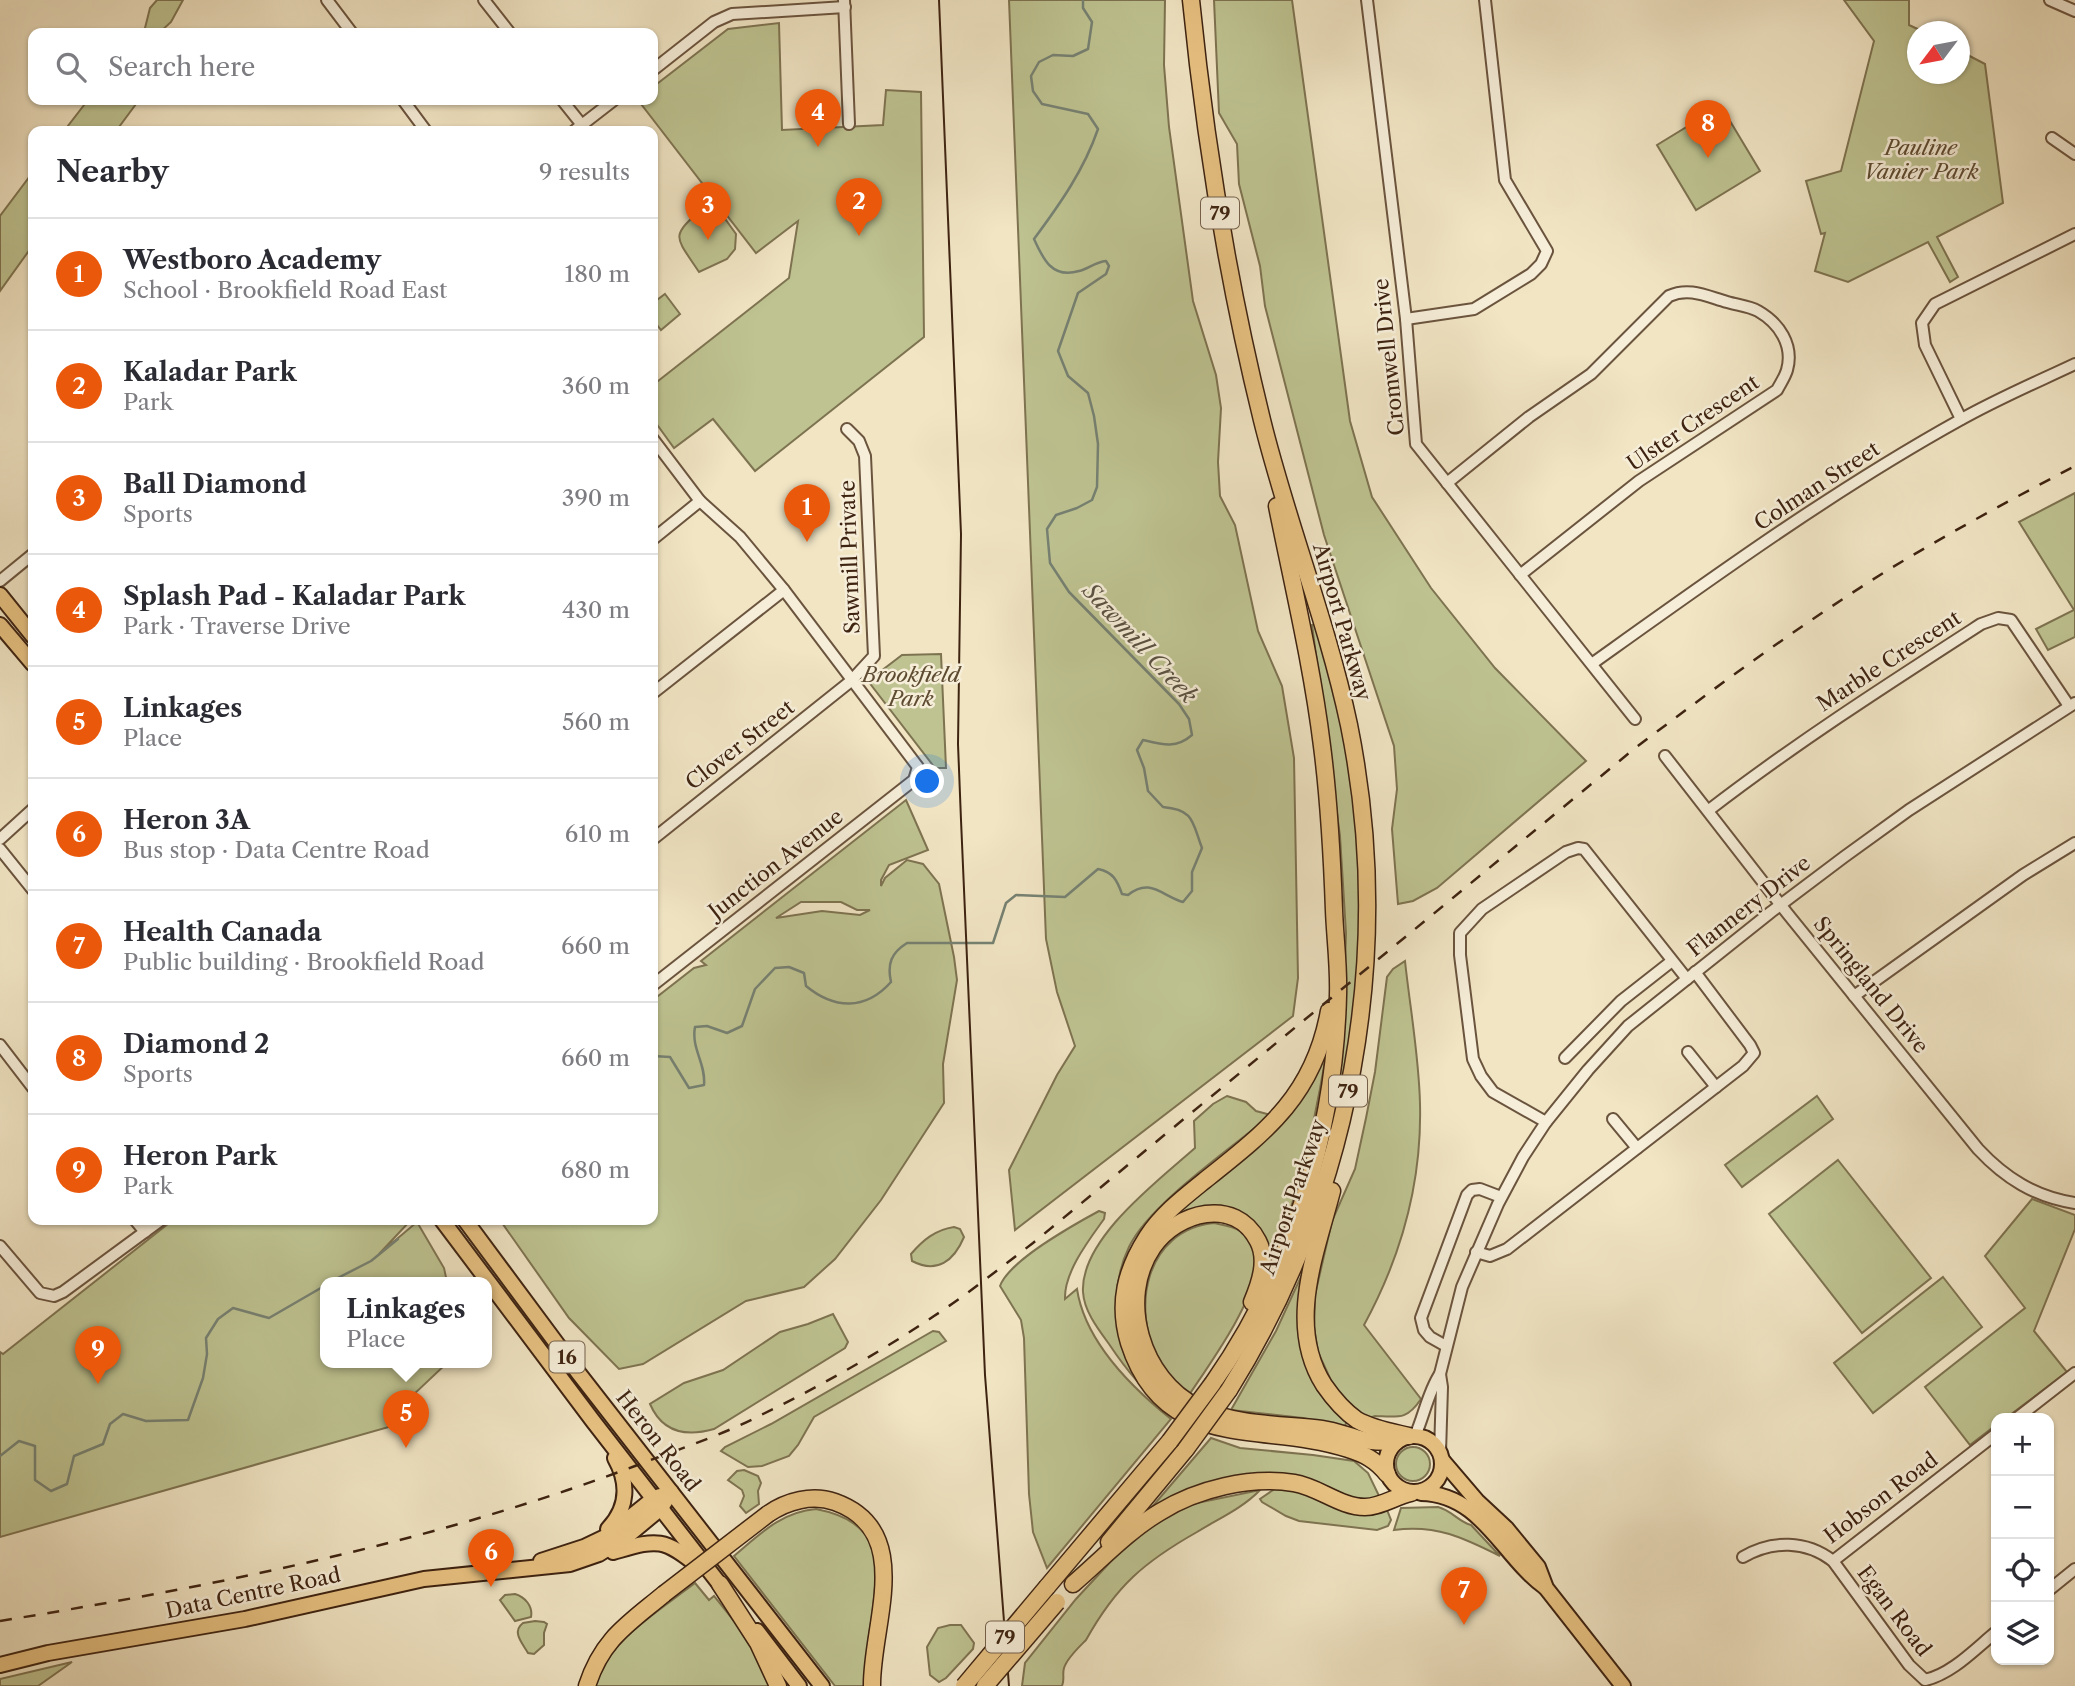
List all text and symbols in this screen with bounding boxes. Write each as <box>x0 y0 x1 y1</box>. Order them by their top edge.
north arrow <box>1907 21 1970 84</box>
search box <box>28 28 658 105</box>
icon: search <box>52 48 90 86</box>
text: Search here <box>108 51 255 83</box>
pin: 4 <box>795 89 841 147</box>
pin: 8 <box>1685 100 1731 158</box>
park label: Pauline Vanier Park <box>1863 135 1979 184</box>
text: Nearby <box>56 153 169 190</box>
text: 9 results <box>539 158 630 186</box>
pin: 2 <box>836 178 882 236</box>
pin: 3 <box>685 182 731 240</box>
road number: 79 <box>1201 197 1239 228</box>
text: Westboro Academy <box>123 244 381 276</box>
text: 1 <box>74 260 84 288</box>
text: 180 m <box>565 260 630 288</box>
text: School · Brookfield Road East <box>123 276 447 304</box>
street label: Cromwell Drive <box>1368 277 1409 437</box>
text: Kaladar Park <box>123 356 297 388</box>
street label: Ulster Crescent <box>1622 369 1764 476</box>
text: 2 <box>72 372 86 400</box>
text: 360 m <box>562 372 630 400</box>
text: Park <box>123 388 173 416</box>
street label: Colman Street <box>1749 436 1884 535</box>
text: Ball Diamond <box>123 468 307 500</box>
street label: Sawmill Private <box>834 479 865 635</box>
text: 3 <box>73 484 86 512</box>
text: 390 m <box>562 484 630 512</box>
pin: 1 <box>784 484 830 542</box>
text: Sports <box>123 500 193 528</box>
street label: Airport Parkway <box>1308 539 1377 704</box>
water label: Sawmill Creek <box>1076 575 1203 709</box>
text: Splash Pad - Kaladar Park <box>123 580 465 612</box>
text: 4 <box>72 596 86 624</box>
text: 430 m <box>562 596 630 624</box>
street label: Marble Crescent <box>1812 605 1966 716</box>
text: Park · Traverse Drive <box>123 612 351 640</box>
park label: Brookfield Park <box>860 662 963 711</box>
text: Linkages <box>123 692 242 724</box>
street label: Clover Street <box>680 694 799 795</box>
text: 5 <box>73 708 85 736</box>
text: 560 m <box>562 708 630 736</box>
text: Place <box>123 724 182 752</box>
your location <box>910 764 944 798</box>
street label: Junction Avenue <box>701 803 848 926</box>
text: Heron 3A <box>123 804 250 836</box>
text: 6 <box>72 820 86 848</box>
text: 610 m <box>565 820 630 848</box>
text: Bus stop · Data Centre Road <box>123 836 430 864</box>
street label: Flannery Drive <box>1682 850 1815 961</box>
street label: Springland Drive <box>1809 911 1934 1058</box>
text: Health Canada <box>123 916 322 948</box>
text: 7 <box>73 932 85 960</box>
text: 660 m <box>561 932 630 960</box>
text: Public building · Brookfield Road <box>123 948 485 976</box>
text: Diamond 2 <box>123 1028 269 1060</box>
text: 8 <box>72 1044 86 1072</box>
text: 660 m <box>561 1044 630 1072</box>
text: Sports <box>123 1060 193 1088</box>
road number: 79 <box>1329 1076 1367 1106</box>
street label: Airport Parkway <box>1254 1116 1331 1279</box>
text: Heron Park <box>123 1140 277 1172</box>
text: 9 <box>72 1156 86 1184</box>
text: 680 m <box>561 1156 630 1184</box>
text: Park <box>123 1172 173 1200</box>
popup <box>320 1277 492 1368</box>
text: Linkages <box>346 1293 466 1325</box>
text: Place <box>346 1325 405 1353</box>
pin: 9 <box>75 1326 121 1384</box>
road number: 16 <box>550 1342 584 1372</box>
street label: Heron Road <box>611 1385 706 1496</box>
pin: 5 <box>383 1390 429 1448</box>
map controls <box>1991 1413 2054 1665</box>
button: + <box>1991 1413 2054 1476</box>
street label: Hobson Road <box>1819 1447 1943 1548</box>
button: − <box>1991 1476 2054 1539</box>
pin: 6 <box>468 1529 514 1587</box>
button: locate <box>1991 1539 2054 1602</box>
street label: Egan Road <box>1852 1560 1937 1661</box>
street label: Data Centre Road <box>163 1562 343 1623</box>
pin: 7 <box>1441 1567 1487 1625</box>
button: layers <box>1991 1602 2054 1665</box>
road number: 79 <box>986 1622 1024 1652</box>

